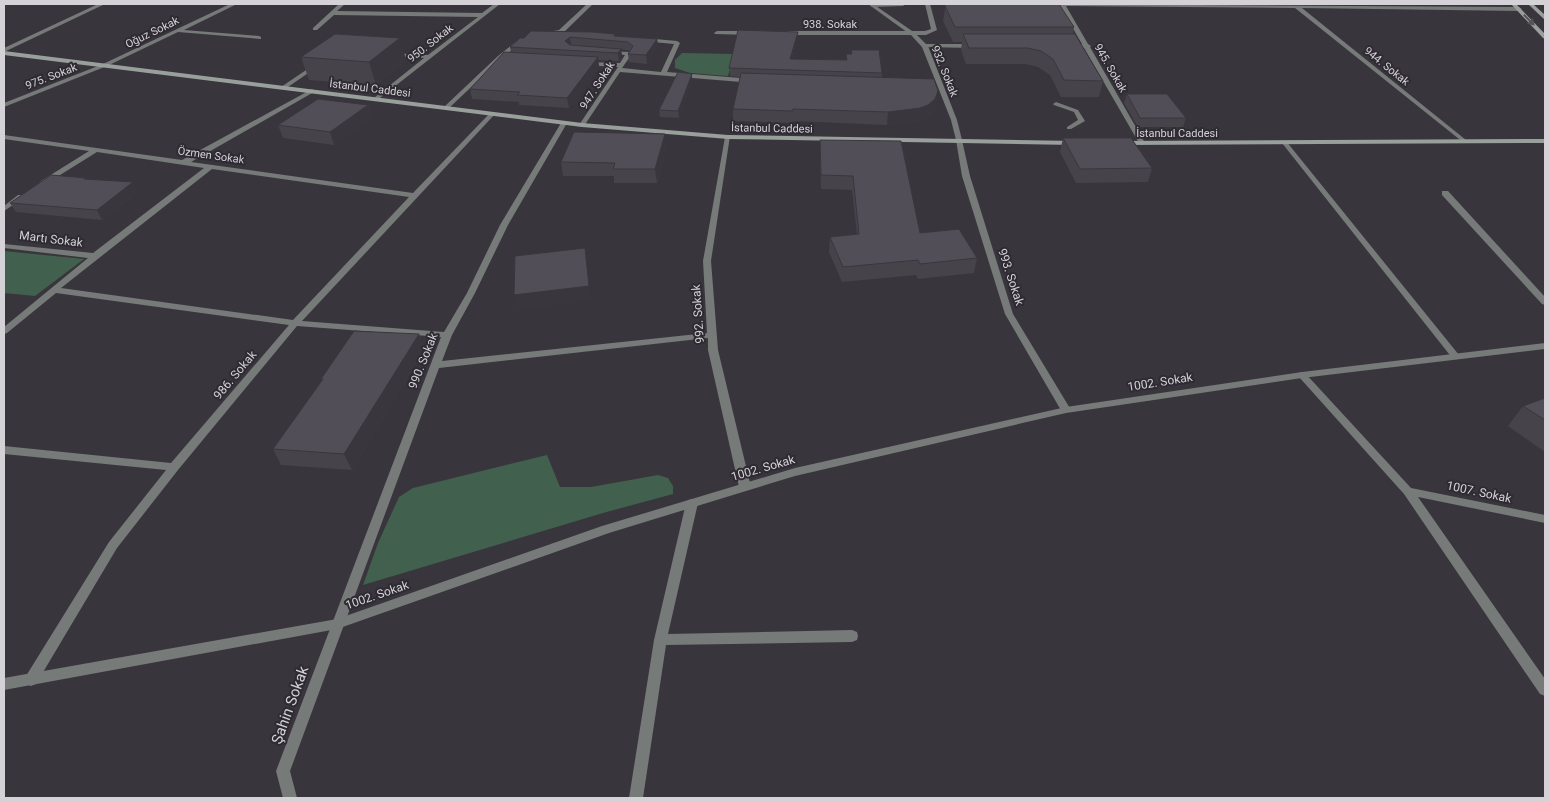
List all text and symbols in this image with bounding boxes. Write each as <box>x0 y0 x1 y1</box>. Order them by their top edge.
street label: Oğuz Sokak <box>123 14 181 51</box>
one-way arrow <box>1523 14 1535 26</box>
street label: 938. Sokak <box>803 18 857 31</box>
street label: 950. Sokak <box>405 21 456 65</box>
street label: 945. Sokak <box>1091 42 1130 95</box>
street label: 932. Sokak <box>928 44 961 99</box>
street label: 944. Sokak <box>1362 44 1412 89</box>
street label: 947. Sokak <box>577 59 618 112</box>
street label: 975. Sokak <box>24 61 79 92</box>
street label: İstanbul Caddesi <box>329 77 411 100</box>
street label: İstanbul Caddesi <box>731 121 813 136</box>
street label: İstanbul Caddesi <box>1136 127 1218 140</box>
street label: Özmen Sokak <box>177 144 246 167</box>
street label: Martı Sokak <box>18 228 84 250</box>
street label: 993. Sokak <box>995 247 1027 308</box>
street label: 992. Sokak <box>689 283 707 344</box>
street label: 990. Sokak <box>405 330 441 391</box>
street label: 986. Sokak <box>211 347 260 402</box>
street label: 1002. Sokak <box>1126 370 1194 394</box>
street label: 1002. Sokak <box>729 452 797 484</box>
street label: 1007. Sokak <box>1445 478 1514 506</box>
street label: 1002. Sokak <box>344 577 411 612</box>
street label: Şahin Sokak <box>268 663 313 747</box>

